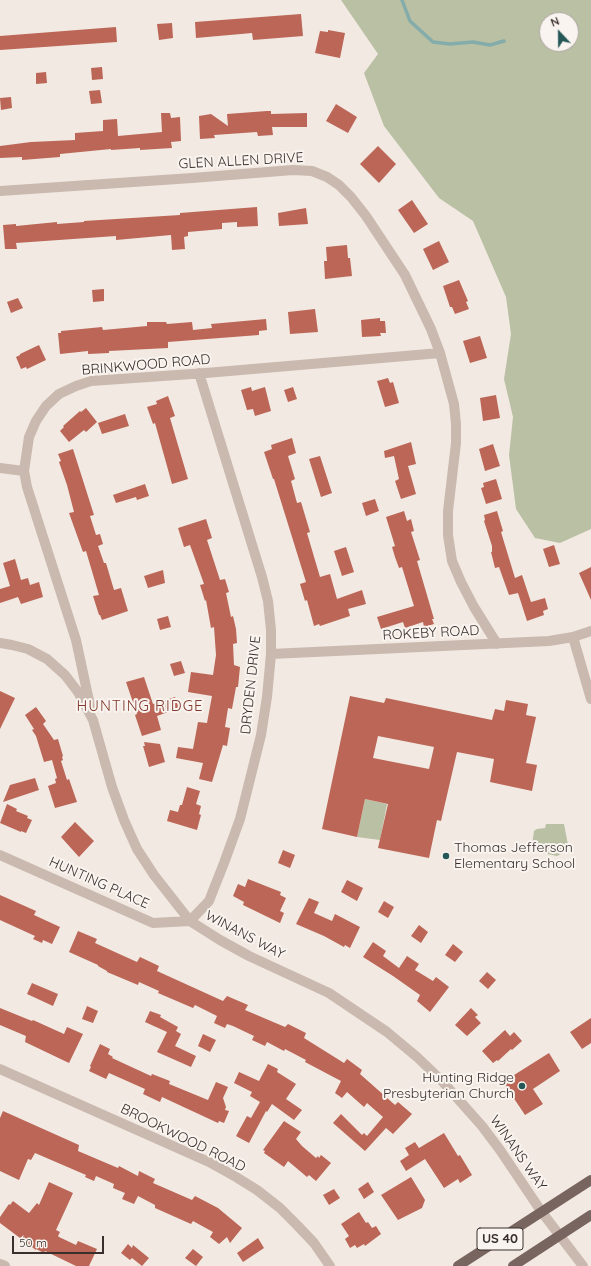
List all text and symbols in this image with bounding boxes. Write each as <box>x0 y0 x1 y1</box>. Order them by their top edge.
north arrow <box>539 12 579 52</box>
text: N <box>549 14 561 30</box>
street label: GLEN ALLEN DRIVE <box>178 149 304 173</box>
street label: BRINKWOOD ROAD <box>81 351 211 379</box>
street label: ROKEBY ROAD <box>382 622 480 644</box>
street label: DRYDEN DRIVE <box>237 635 265 735</box>
district label: HUNTING RIDGE <box>76 697 204 715</box>
place label: Thomas Jefferson Elementary School <box>454 840 575 872</box>
marker: Thomas Jefferson Elementary School <box>441 851 451 861</box>
street label: HUNTING PLACE <box>46 853 152 913</box>
street label: WINANS WAY <box>202 907 288 963</box>
place label: Hunting Ridge Presbyterian Church <box>383 1070 514 1102</box>
marker: Hunting Ridge Presbyterian Church <box>517 1081 527 1091</box>
street label: BROOKWOOD ROAD <box>118 1100 248 1176</box>
street label: WINANS WAY <box>486 1112 550 1194</box>
scale bar <box>14 1228 106 1254</box>
road number: US 40 <box>477 1228 523 1250</box>
text: 50 m <box>19 1235 47 1250</box>

